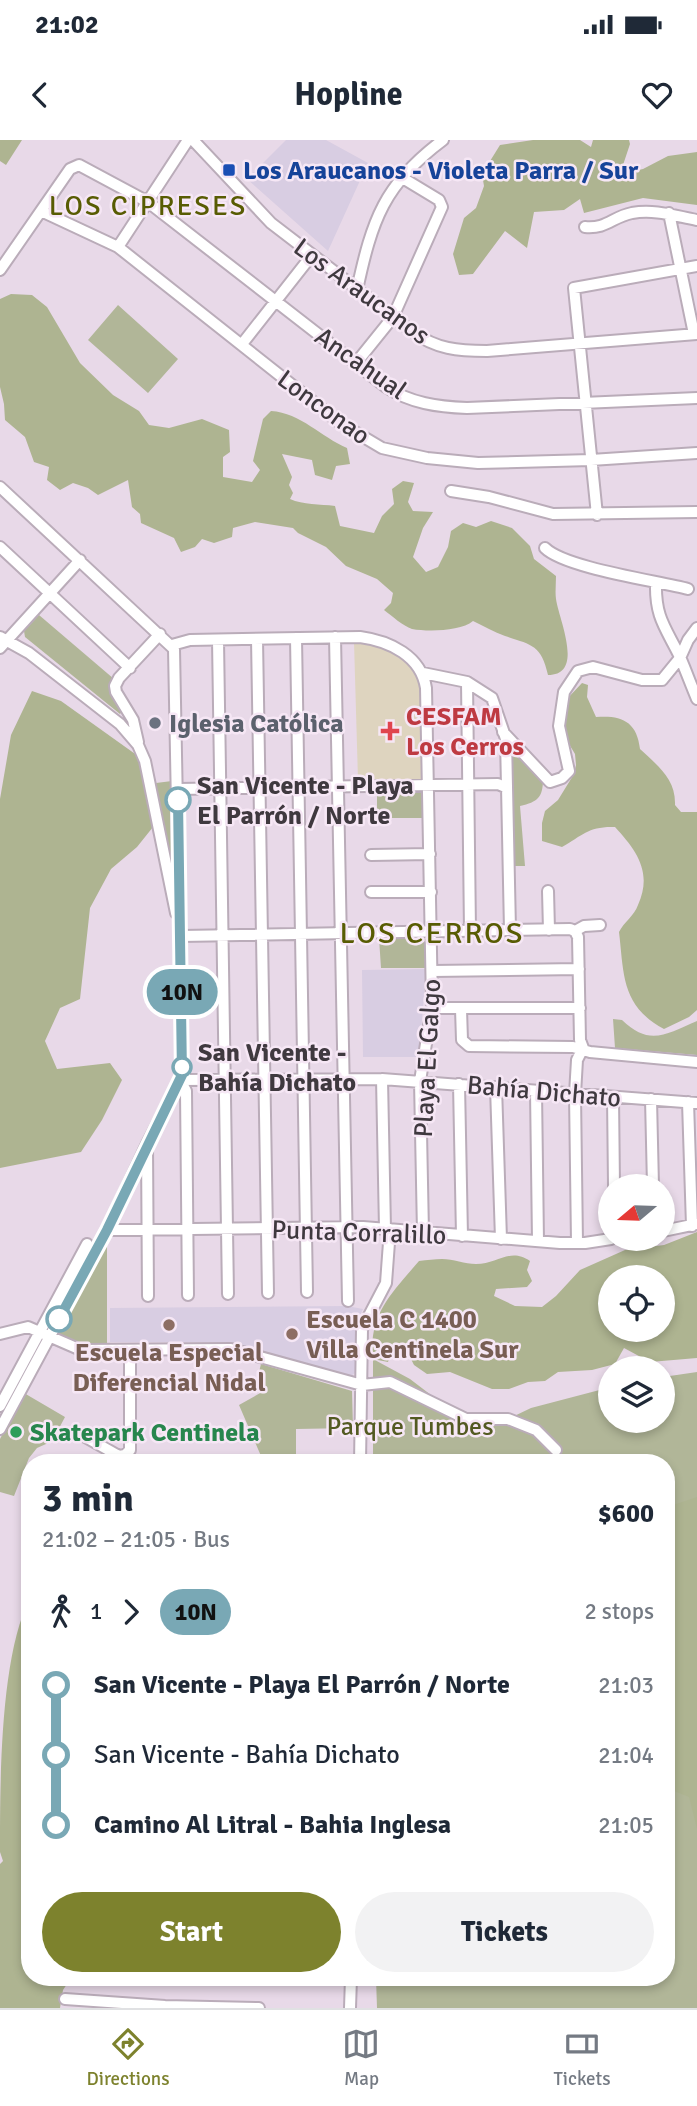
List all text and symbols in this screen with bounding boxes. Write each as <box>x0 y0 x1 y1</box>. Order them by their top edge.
text: 21:02 <box>35 9 99 41</box>
text: Hopline <box>294 75 403 114</box>
icon: back <box>21 76 59 114</box>
icon: heart <box>638 76 676 114</box>
place label: Los Araucanos - Violeta Parra / Sur <box>243 155 639 187</box>
marker: Los Araucanos - Violeta Parra / Sur <box>221 162 237 178</box>
district label: LOS CIPRESES <box>49 189 247 223</box>
street label: Los Araucanos <box>287 232 436 352</box>
street label: Ancahual <box>308 321 412 407</box>
street label: Lonconao <box>271 363 376 452</box>
place label: CESFAM Los Cerros <box>406 701 524 763</box>
place label: Iglesia Católica <box>169 708 344 740</box>
marker: Iglesia Católica <box>147 715 163 731</box>
marker: CESFAM Los Cerros <box>380 721 400 741</box>
place label: San Vicente - Playa El Parrón / Norte <box>197 770 414 832</box>
marker: San Vicente - Playa El Parrón / Norte <box>165 787 191 813</box>
district label: LOS CERROS <box>340 915 524 952</box>
line badge: 10N <box>142 969 222 1015</box>
text: 10N <box>161 977 203 1007</box>
street label: Playa El Galgo <box>408 978 448 1138</box>
place label: San Vicente - Bahía Dichato <box>198 1037 356 1099</box>
marker: San Vicente - Bahía Dichato <box>172 1057 192 1077</box>
street label: Bahía Dichato <box>466 1069 622 1115</box>
north arrow <box>598 1174 676 1251</box>
map controls <box>598 1174 675 1433</box>
street label: Punta Corralillo <box>271 1214 447 1252</box>
button: locate <box>598 1265 675 1342</box>
place label: Escuela C 1400 Villa Centinela Sur <box>306 1304 519 1366</box>
unlabelled marker <box>46 1306 72 1332</box>
marker: Escuela Especial Diferencial Nidal <box>161 1317 177 1333</box>
marker: Escuela C 1400 Villa Centinela Sur <box>284 1326 300 1342</box>
place label: Escuela Especial Diferencial Nidal <box>72 1337 266 1399</box>
button: layers <box>598 1356 675 1433</box>
park label: Parque Tumbes <box>326 1411 494 1443</box>
place label: Skatepark Centinela <box>30 1417 260 1449</box>
marker: Skatepark Centinela <box>8 1424 24 1440</box>
text: 3 min <box>42 1475 134 1522</box>
text: $600 <box>598 1498 654 1530</box>
text: 21:02 – 21:05 · Bus <box>42 1525 230 1554</box>
icon: walk <box>42 1593 80 1631</box>
icon: forward <box>112 1593 150 1631</box>
text: 1 <box>90 1597 102 1626</box>
text: 10N <box>174 1597 217 1627</box>
text: 2 stops <box>584 1597 654 1626</box>
text: San Vicente - Playa El Parrón / Norte <box>94 1669 510 1701</box>
text: 21:03 <box>598 1671 654 1700</box>
text: San Vicente - Bahía Dichato <box>94 1739 400 1771</box>
text: 21:04 <box>598 1741 654 1770</box>
text: Camino Al Litral - Bahia Inglesa <box>94 1809 451 1841</box>
text: 21:05 <box>598 1811 654 1840</box>
button: Start <box>42 1892 341 1972</box>
button: Tickets <box>355 1892 654 1972</box>
tab: Directions <box>86 2025 170 2091</box>
tab: Map <box>342 2025 380 2091</box>
tab: Tickets <box>553 2025 611 2091</box>

